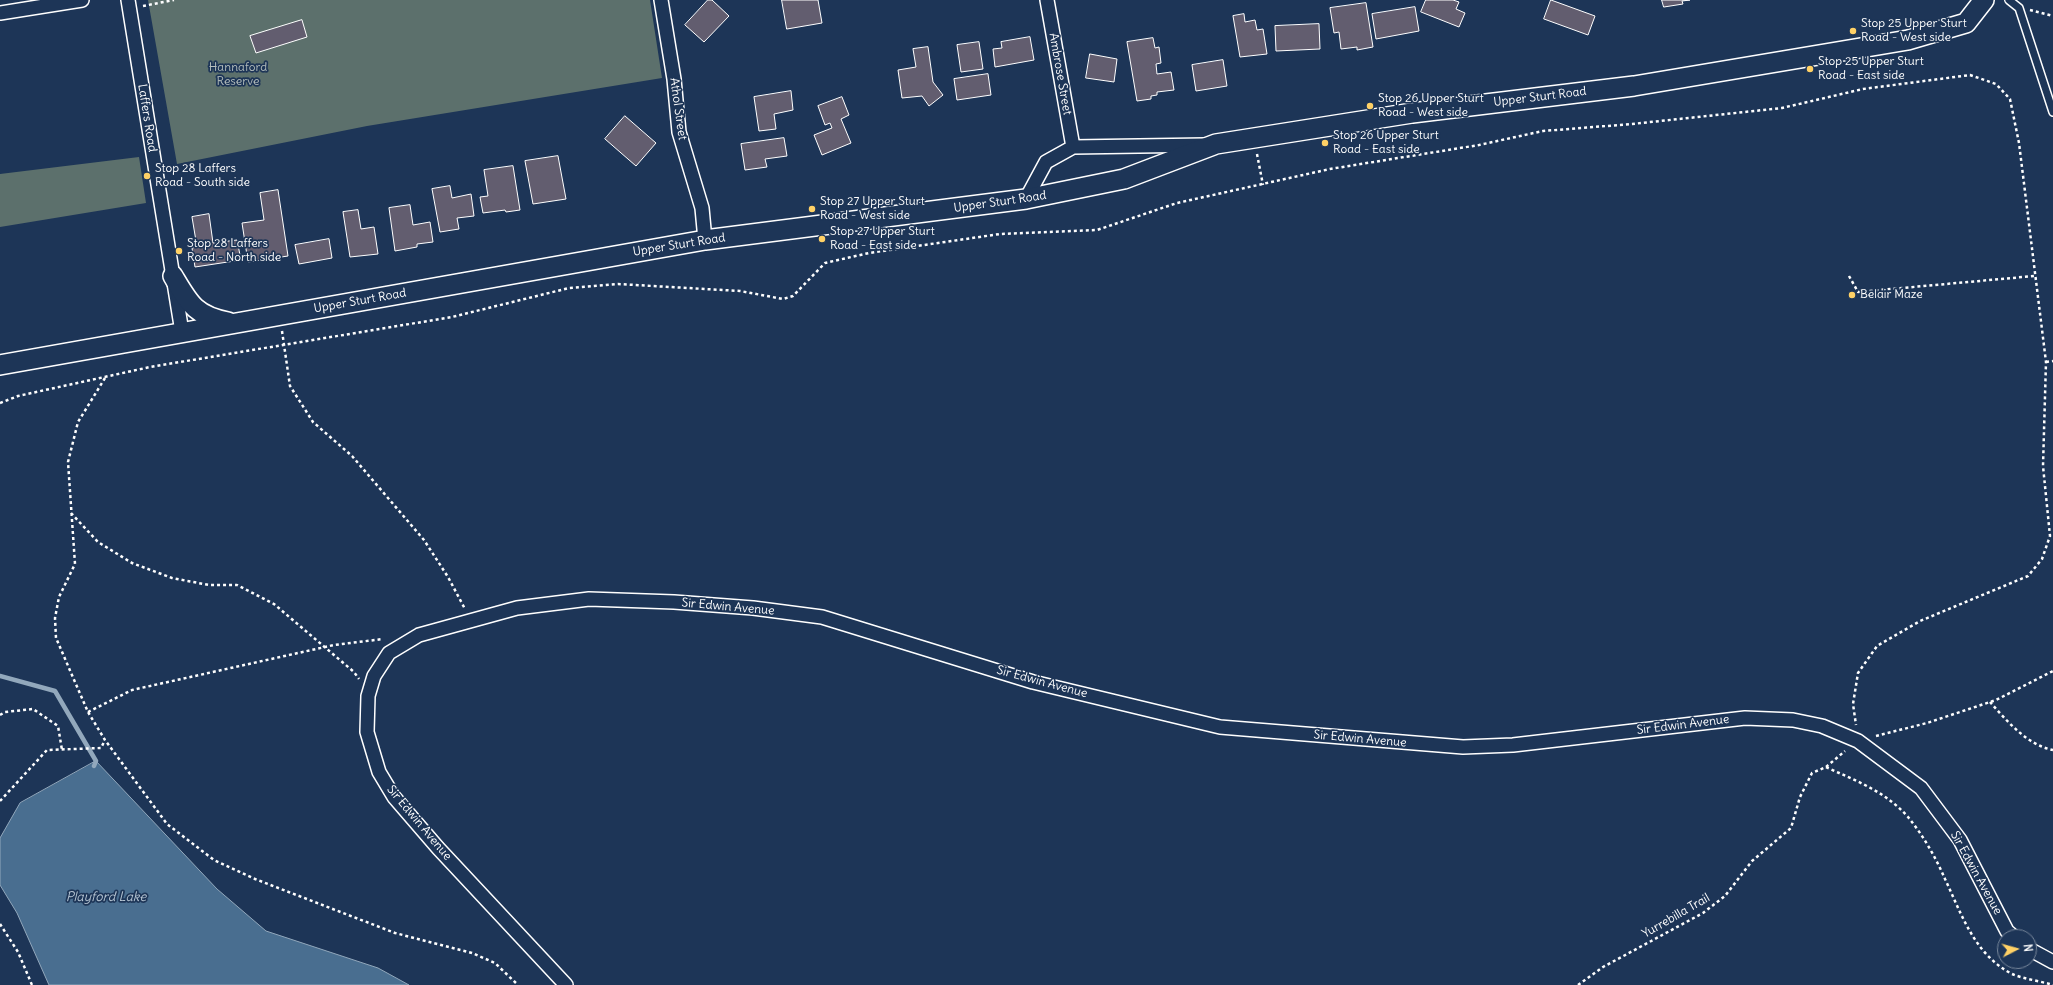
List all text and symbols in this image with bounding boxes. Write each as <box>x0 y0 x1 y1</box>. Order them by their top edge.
place label: Stop 25 Upper Sturt Road - West side <box>1861 17 1967 45</box>
marker: Stop 25 Upper Sturt Road - West side <box>1848 26 1858 36</box>
street label: Ambrose Street <box>1046 32 1074 116</box>
place label: Stop 25 Upper Sturt Road - East side <box>1818 55 1924 83</box>
park label: Hannaford Reserve <box>209 61 267 89</box>
marker: Stop 25 Upper Sturt Road - East side <box>1805 64 1815 74</box>
street label: Athol Street <box>666 77 690 141</box>
street label: Laffers Road <box>135 83 159 153</box>
street label: Upper Sturt Road <box>1493 84 1587 110</box>
place label: Stop 26 Upper Sturt Road - West side <box>1378 92 1484 120</box>
marker: Stop 26 Upper Sturt Road - West side <box>1365 101 1375 111</box>
place label: Stop 26 Upper Sturt Road - East side <box>1333 129 1439 157</box>
marker: Stop 26 Upper Sturt Road - East side <box>1320 138 1330 148</box>
place label: Stop 28 Laffers Road - South side <box>155 162 250 190</box>
marker: Stop 28 Laffers Road - South side <box>142 171 152 181</box>
street label: Upper Sturt Road <box>953 188 1047 216</box>
place label: Stop 27 Upper Sturt Road - West side <box>820 195 925 223</box>
marker: Stop 27 Upper Sturt Road - West side <box>807 204 817 214</box>
place label: Stop 27 Upper Sturt Road - East side <box>830 225 935 253</box>
street label: Upper Sturt Road <box>632 231 726 259</box>
marker: Stop 27 Upper Sturt Road - East side <box>817 234 827 244</box>
place label: Stop 28 Laffers Road - North side <box>187 237 281 265</box>
marker: Stop 28 Laffers Road - North side <box>174 246 184 256</box>
street label: Upper Sturt Road <box>313 286 407 316</box>
place label: Belair Maze <box>1860 288 1923 302</box>
marker: Belair Maze <box>1847 290 1857 300</box>
street label: Sir Edwin Avenue <box>681 596 775 618</box>
street label: Sir Edwin Avenue <box>995 663 1089 701</box>
street label: Sir Edwin Avenue <box>1636 712 1730 738</box>
street label: Sir Edwin Avenue <box>1313 728 1407 750</box>
street label: Sir Edwin Avenue <box>384 783 454 863</box>
street label: Sir Edwin Avenue <box>1947 829 2005 917</box>
water label: Playford Lake <box>66 889 146 905</box>
street label: Yurrebilla Trail <box>1640 891 1712 941</box>
north arrow <box>1997 929 2037 969</box>
text: N <box>2021 943 2035 952</box>

